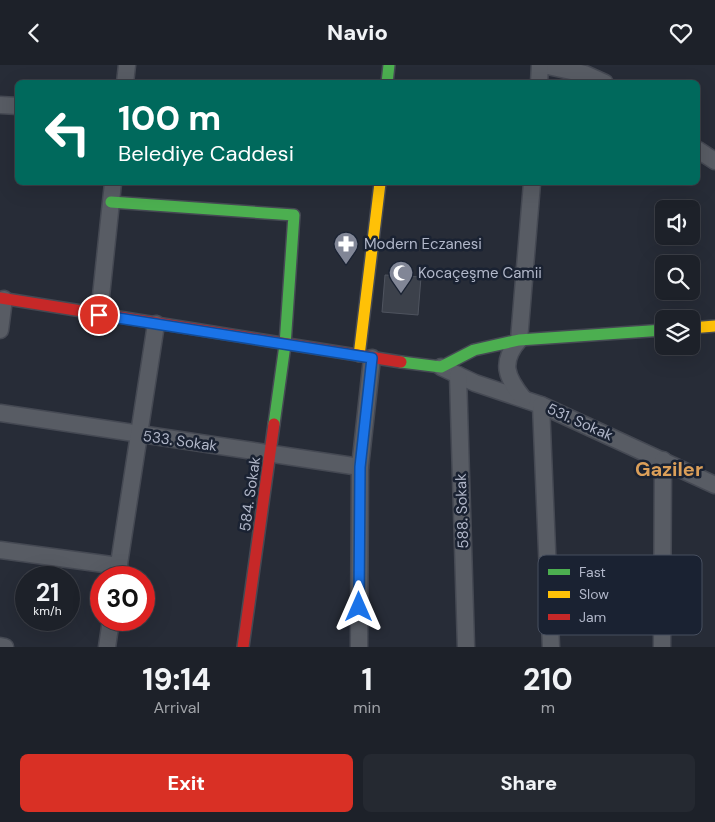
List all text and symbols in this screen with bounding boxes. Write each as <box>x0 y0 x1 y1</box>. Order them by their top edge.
text: Navio <box>327 18 388 47</box>
icon: back <box>20 19 48 47</box>
icon: heart <box>667 19 695 47</box>
text: 100 m <box>118 95 221 141</box>
icon: left <box>35 100 100 165</box>
text: Belediye Caddesi <box>118 139 294 168</box>
map controls <box>655 200 700 355</box>
button: sound <box>655 200 700 245</box>
pharmacy icon: Modern Eczanesi <box>333 231 359 265</box>
place label: Modern Eczanesi <box>364 234 482 254</box>
button: search <box>655 255 700 300</box>
mosque icon: Kocaçeşme Camii <box>388 260 414 294</box>
place label: Kocaçeşme Camii <box>418 263 542 283</box>
pin <box>78 294 120 336</box>
icon: arrive <box>85 301 113 329</box>
button: layers <box>655 310 700 355</box>
street label: 531. Sokak <box>544 399 617 446</box>
street label: 533. Sokak <box>142 426 219 456</box>
street label: 584. Sokak <box>235 455 265 533</box>
district label: Gaziler <box>635 456 703 482</box>
street label: 588. Sokak <box>451 473 473 549</box>
legend <box>538 555 702 635</box>
text: Fast <box>579 563 606 581</box>
speed limit sign: 30 <box>90 566 155 631</box>
text: 21 <box>36 576 59 609</box>
position arrow <box>332 580 384 632</box>
text: Slow <box>579 585 609 603</box>
text: km/h <box>33 603 62 619</box>
text: Jam <box>579 608 606 626</box>
text: 19:14 <box>142 660 211 699</box>
text: 1 <box>361 660 373 699</box>
text: 210 <box>523 660 573 699</box>
text: Arrival <box>153 697 200 718</box>
text: min <box>353 697 381 718</box>
text: m <box>541 697 555 718</box>
button: Exit <box>20 754 353 812</box>
button: Share <box>363 754 695 812</box>

